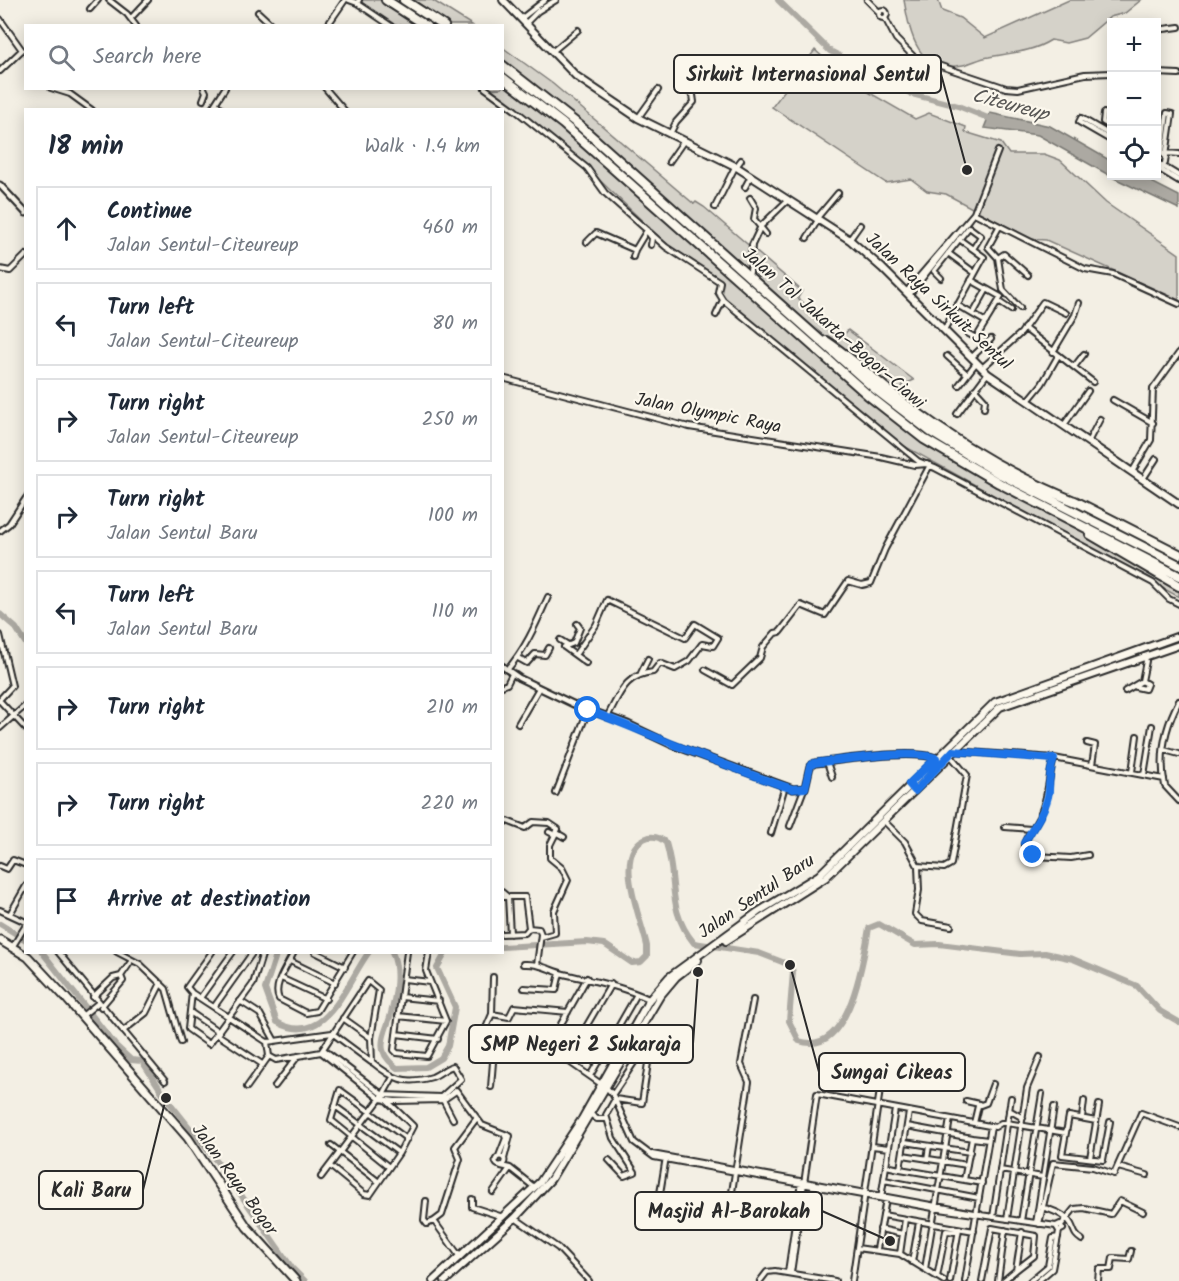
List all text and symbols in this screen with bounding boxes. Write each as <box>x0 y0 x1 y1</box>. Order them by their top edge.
map controls <box>1107 18 1161 180</box>
button: + <box>1107 18 1161 72</box>
search box <box>24 24 504 90</box>
text: Search here <box>93 40 201 75</box>
icon: search <box>45 41 78 74</box>
callout: Sirkuit Internasional Sentul <box>674 55 941 93</box>
text: Sirkuit Internasional Sentul <box>686 60 930 92</box>
button: − <box>1107 72 1161 126</box>
water label: Citeureup <box>968 80 1054 132</box>
text: 18 min <box>48 126 124 168</box>
button: locate <box>1107 126 1161 180</box>
text: Walk · 1.4 km <box>365 131 480 163</box>
text: Continue <box>107 195 192 230</box>
icon: ahead <box>50 212 83 245</box>
text: 460 m <box>422 212 478 244</box>
street label: Jalan Raya Sirkuit Sentul <box>858 226 1019 379</box>
text: Jalan Sentul-Citeureup <box>107 230 298 262</box>
street label: Jalan Tol Jakarta–Bogor–Ciawi <box>735 241 932 418</box>
text: Turn left <box>107 291 194 326</box>
icon: left <box>50 308 83 341</box>
text: 80 m <box>432 308 478 340</box>
text: Jalan Sentul-Citeureup <box>107 326 298 358</box>
street label: Jalan Olympic Raya <box>632 386 784 442</box>
text: Turn right <box>107 387 205 422</box>
icon: right <box>50 404 83 437</box>
text: 250 m <box>422 404 478 436</box>
text: Jalan Sentul-Citeureup <box>107 422 298 454</box>
text: Turn right <box>107 483 205 518</box>
icon: right <box>50 500 83 533</box>
text: 100 m <box>428 500 478 532</box>
text: Jalan Sentul Baru <box>107 518 258 550</box>
text: Turn left <box>107 579 194 614</box>
icon: left <box>50 596 83 629</box>
text: 110 m <box>432 596 478 628</box>
text: Jalan Sentul Baru <box>107 614 258 646</box>
text: Turn right <box>107 691 205 726</box>
icon: right <box>50 692 83 725</box>
text: 210 m <box>426 692 478 724</box>
route start <box>574 696 600 722</box>
text: Turn right <box>107 787 205 822</box>
icon: right <box>50 788 83 821</box>
text: 220 m <box>421 788 478 820</box>
route end <box>1019 841 1045 867</box>
street label: Jalan Sentul Baru <box>693 847 822 947</box>
text: Arrive at destination <box>107 883 310 918</box>
icon: arrive <box>50 884 83 917</box>
callout: SMP Negeri 2 Sukaraja <box>469 1025 693 1063</box>
text: SMP Negeri 2 Sukaraja <box>481 1030 681 1062</box>
callout: Sungai Cikeas <box>819 1053 965 1091</box>
text: Sungai Cikeas <box>831 1058 953 1090</box>
street label: Jalan Raya Bogor <box>184 1118 285 1243</box>
callout: Kali Baru <box>39 1171 143 1209</box>
text: Kali Baru <box>51 1176 131 1208</box>
callout: Masjid Al-Barokah <box>635 1192 822 1230</box>
text: Masjid Al-Barokah <box>648 1197 810 1229</box>

